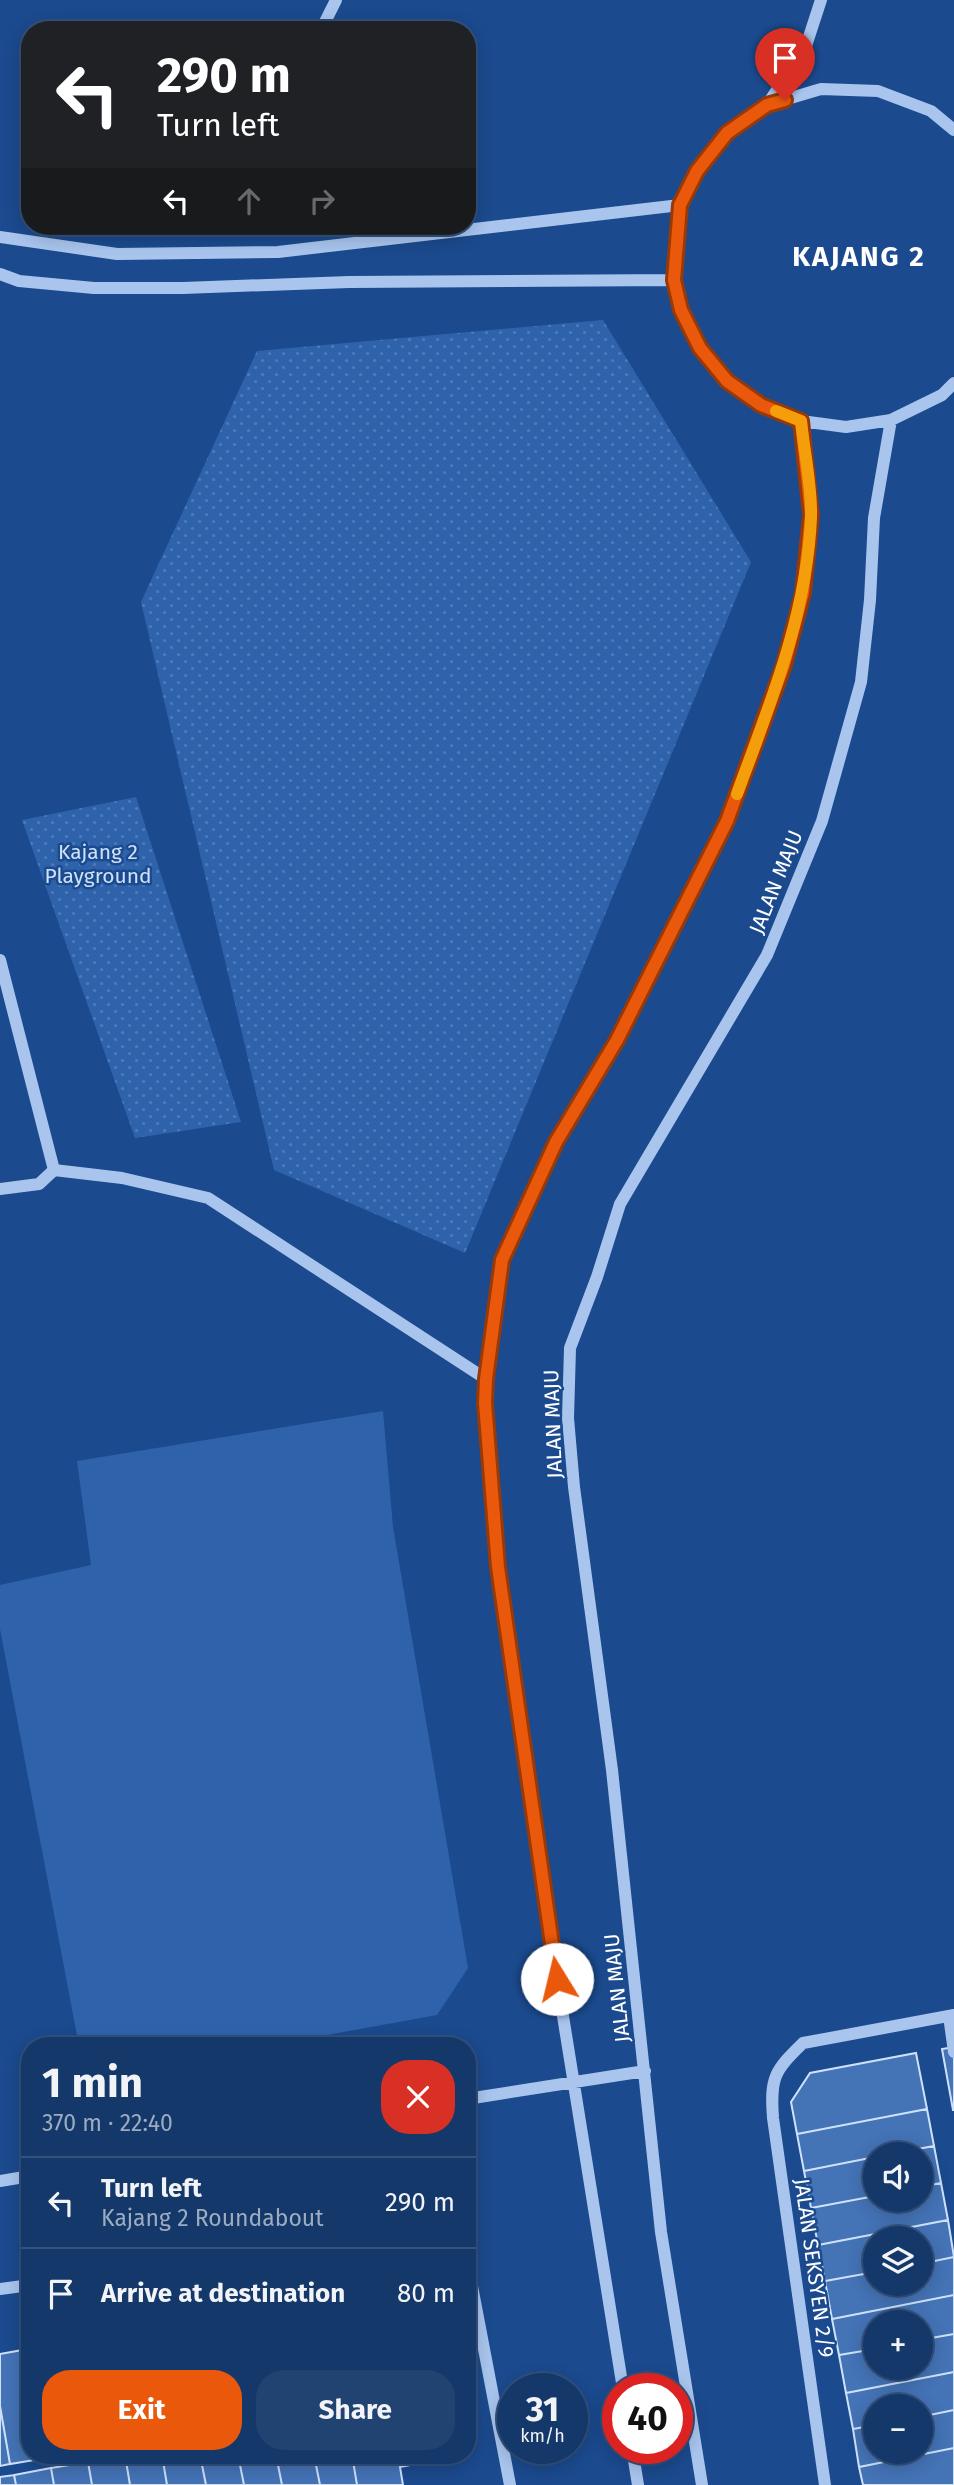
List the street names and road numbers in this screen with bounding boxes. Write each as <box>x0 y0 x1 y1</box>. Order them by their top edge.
street label: JALAN MAJU <box>743 826 809 938</box>
street label: JALAN MAJU <box>538 1369 568 1479</box>
street label: JALAN MAJU <box>598 1932 636 2044</box>
street label: JALAN SEKSYEN 2/9 <box>789 2177 839 2359</box>

